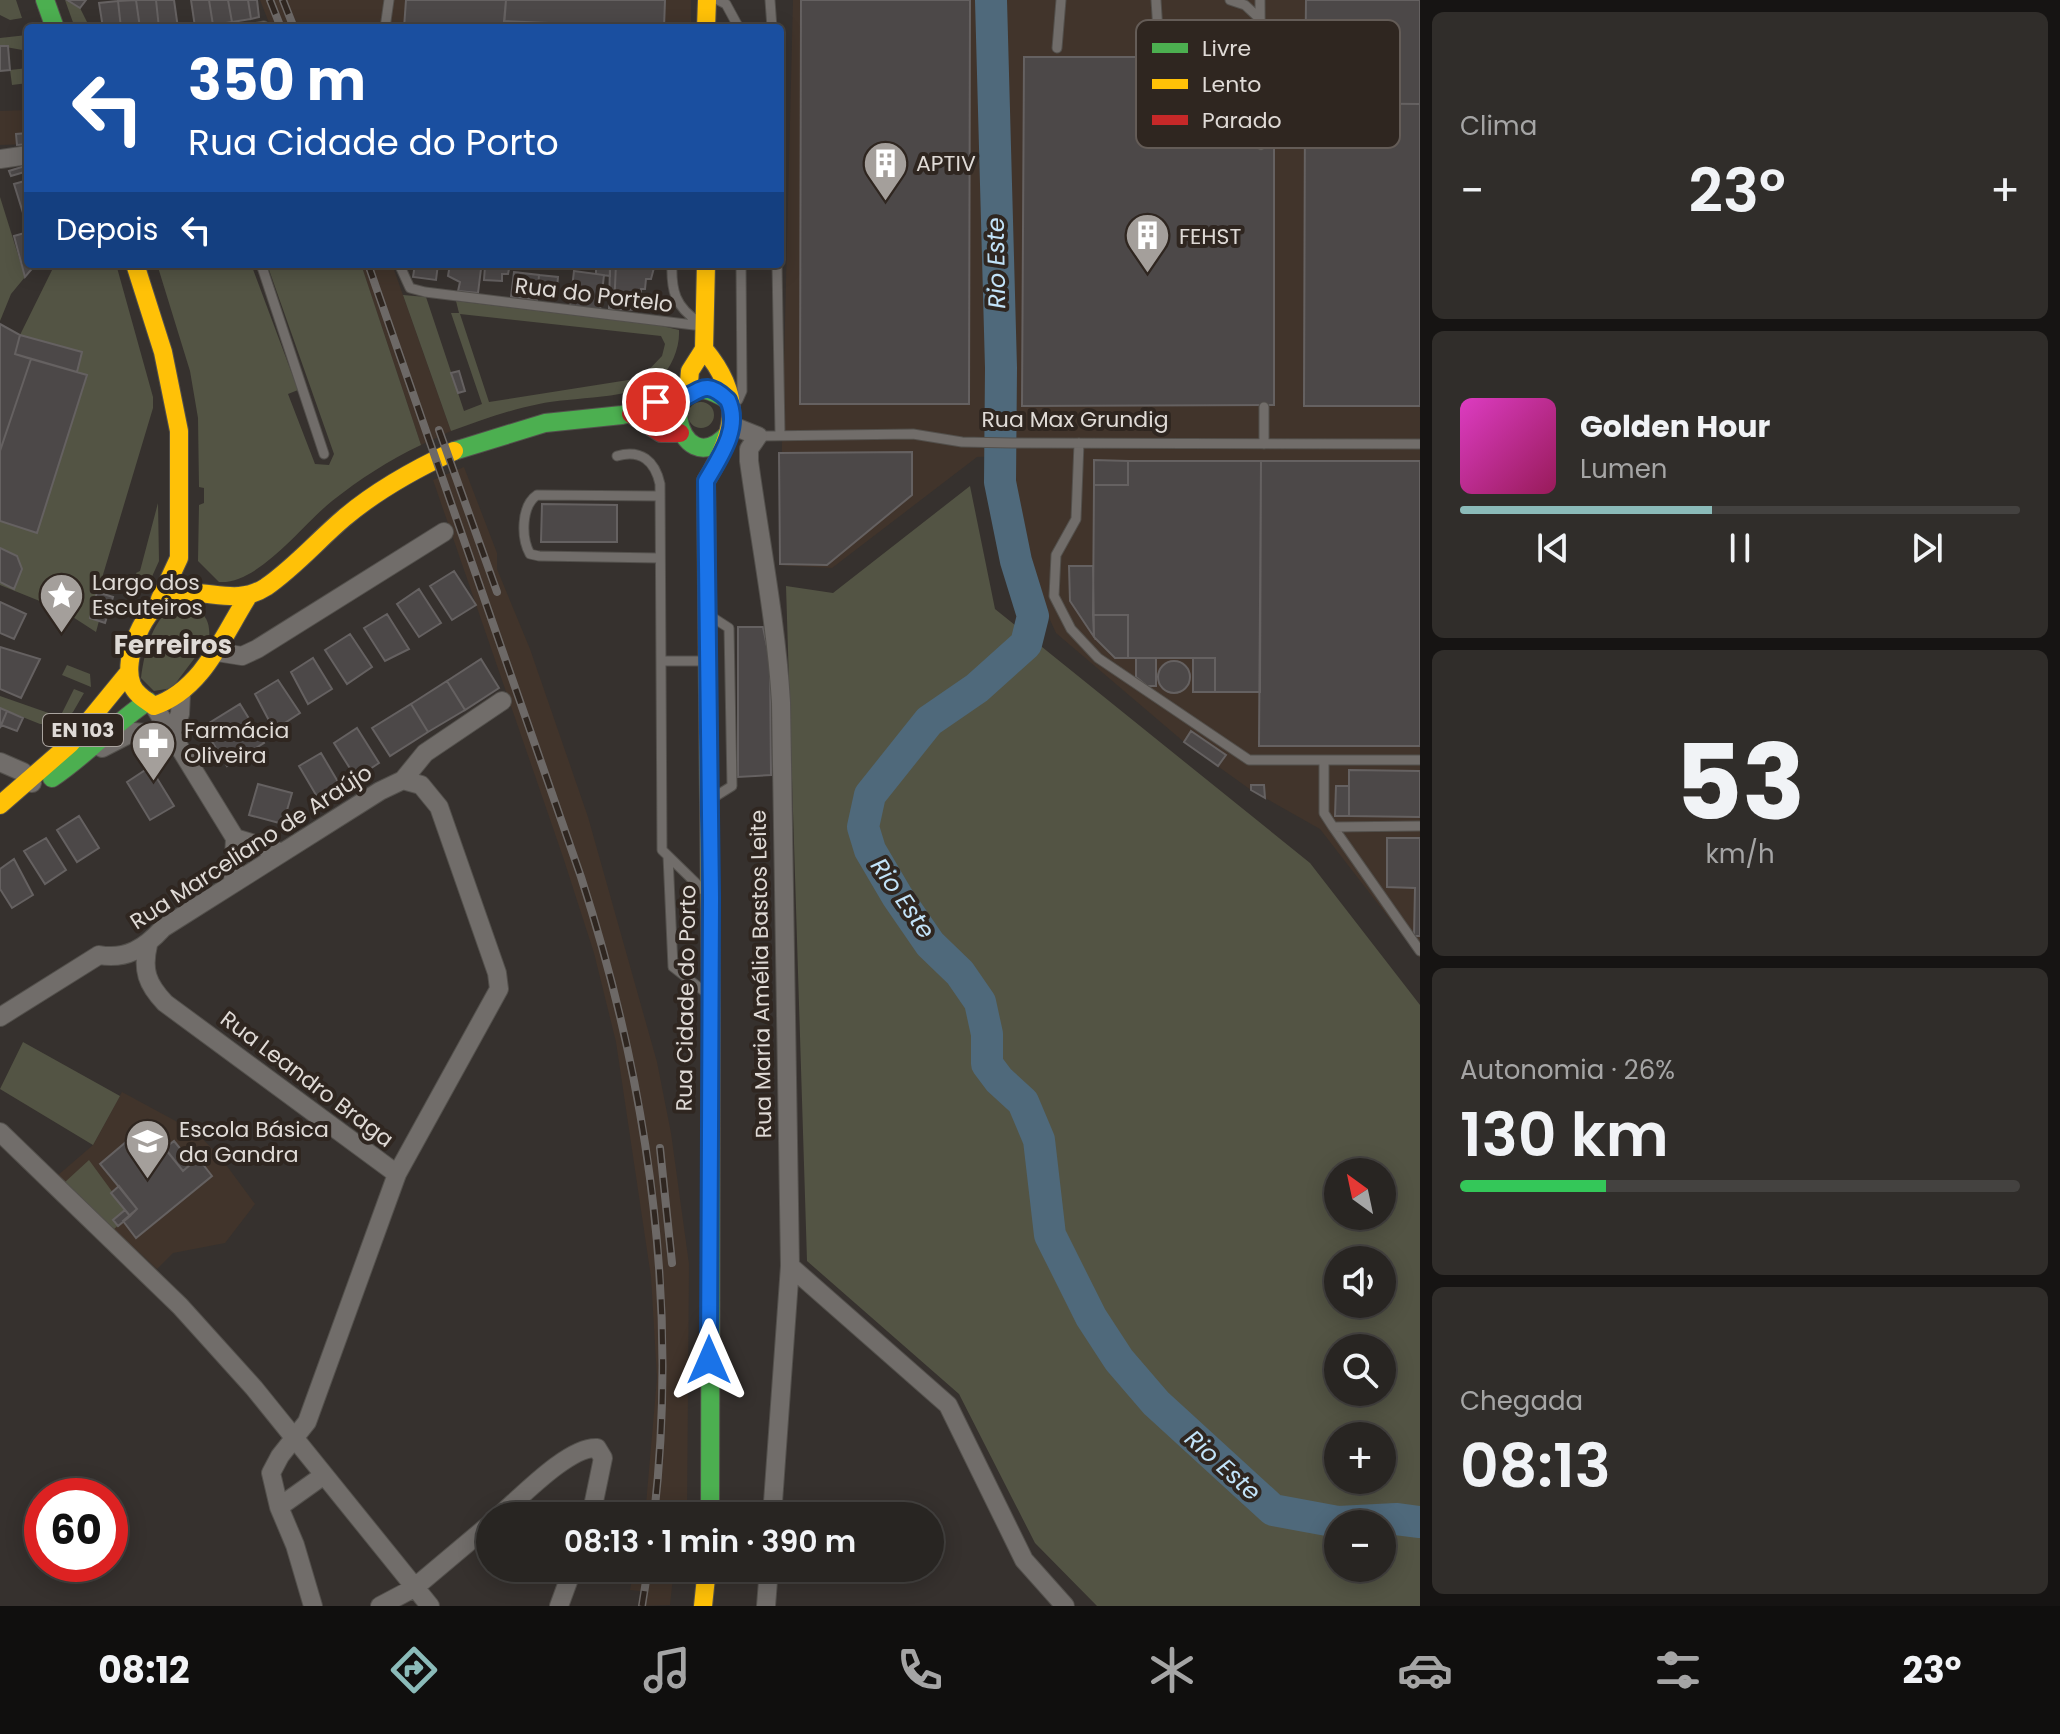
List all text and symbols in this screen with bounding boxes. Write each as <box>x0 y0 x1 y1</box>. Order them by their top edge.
legend <box>1136 20 1400 148</box>
text: Livre <box>1202 33 1251 64</box>
text: 350 m <box>188 41 366 120</box>
icon: left <box>56 56 160 160</box>
text: Lento <box>1202 69 1261 100</box>
text: Parado <box>1202 105 1282 136</box>
text: Clima <box>1460 108 1537 144</box>
text: Rua Cidade do Porto <box>188 117 559 168</box>
building icon: APTIV <box>861 139 909 202</box>
place label: APTIV <box>916 148 976 179</box>
text: 23° <box>1689 149 1786 233</box>
text: − <box>1460 160 1484 221</box>
text: + <box>1990 160 2020 221</box>
text: Depois <box>56 208 158 251</box>
icon: left <box>174 208 218 252</box>
building icon: FEHST <box>1124 212 1172 275</box>
water label: Rio Este <box>979 217 1013 309</box>
place label: FEHST <box>1179 221 1242 252</box>
street label: Rua do Portelo <box>513 270 675 320</box>
pin <box>622 368 690 436</box>
icon: arrive <box>634 380 678 424</box>
street label: Rua Max Grundig <box>981 404 1169 435</box>
text: Golden Hour <box>1580 405 1770 448</box>
text: Lumen <box>1580 451 1667 487</box>
icon: previous <box>1531 526 1575 570</box>
icon: pause <box>1718 526 1762 570</box>
icon: next <box>1905 526 1949 570</box>
place label: Largo dos Escuteiros <box>92 567 203 623</box>
place icon: Largo dos Escuteiros <box>37 571 85 634</box>
district label: Ferreiros <box>114 627 232 663</box>
text: 53 <box>1675 710 1805 855</box>
road number: EN 103 <box>43 714 123 746</box>
place label: Farmácia Oliveira <box>184 715 289 771</box>
pharmacy icon: Farmácia Oliveira <box>129 719 177 782</box>
street label: Rua Marceliano de Araújo <box>124 757 378 937</box>
street label: Rua Maria Amélia Bastos Leite <box>743 809 779 1139</box>
text: km/h <box>1705 836 1775 872</box>
water label: Rio Este <box>863 851 943 945</box>
street label: Rua Cidade do Porto <box>669 884 703 1112</box>
street label: Rua Leandro Braga <box>214 1004 400 1154</box>
text: Autonomia · 26% <box>1460 1052 1675 1088</box>
text: 130 km <box>1460 1093 1669 1177</box>
place label: Escola Básica da Gandra <box>179 1114 329 1170</box>
school or university icon: Escola Básica da Gandra <box>124 1118 172 1181</box>
north arrow <box>1324 1158 1396 1230</box>
map controls <box>1324 1158 1396 1582</box>
button: sound <box>1324 1246 1396 1318</box>
position arrow <box>667 1318 751 1402</box>
button: search <box>1324 1334 1396 1406</box>
text: Chegada <box>1460 1383 1583 1419</box>
water label: Rio Este <box>1178 1422 1268 1508</box>
button: + <box>1324 1422 1396 1494</box>
text: 08:13 <box>1460 1424 1611 1508</box>
speed limit sign: 60 <box>24 1478 128 1582</box>
button: − <box>1324 1510 1396 1582</box>
text: 08:13 · 1 min · 390 m <box>564 1520 856 1563</box>
icon: directions <box>386 1642 442 1698</box>
icon: music <box>639 1642 695 1698</box>
icon: phone <box>892 1642 948 1698</box>
icon: climate <box>1144 1642 1200 1698</box>
icon: car <box>1397 1642 1453 1698</box>
icon: filters <box>1650 1642 1706 1698</box>
text: 08:12 <box>98 1645 189 1696</box>
text: 23° <box>1903 1645 1962 1696</box>

